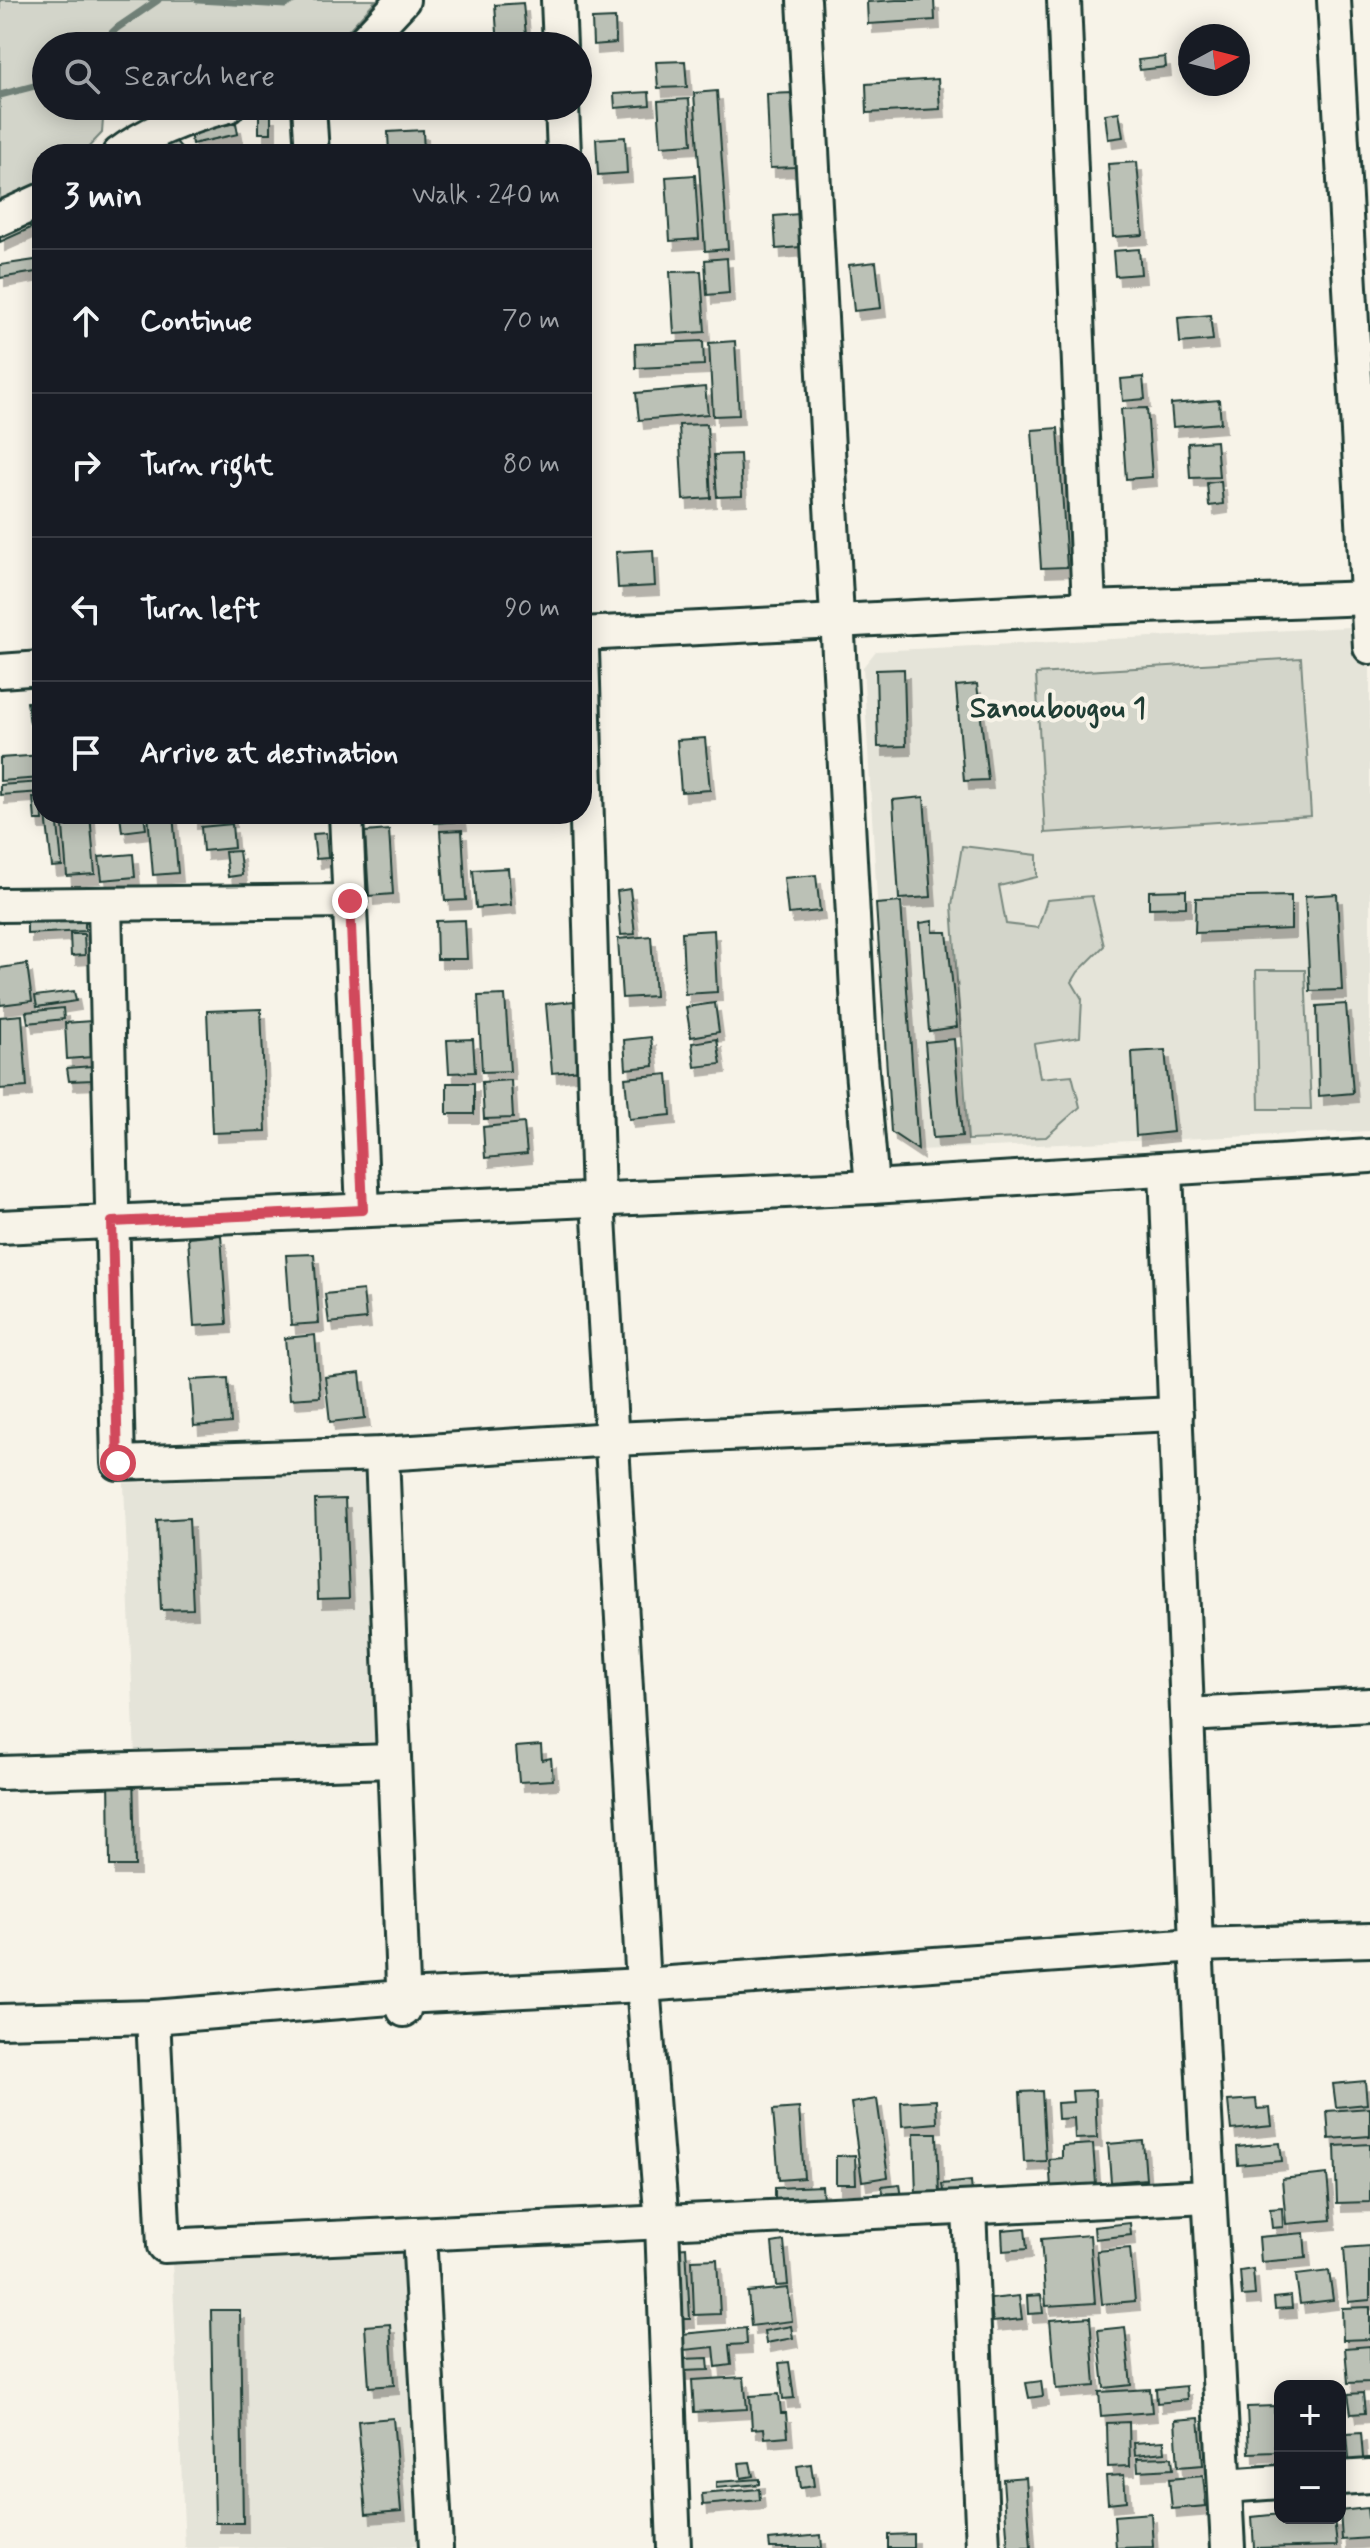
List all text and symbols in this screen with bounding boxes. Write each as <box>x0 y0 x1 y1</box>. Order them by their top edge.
north arrow <box>1178 24 1250 96</box>
search box <box>32 32 592 120</box>
icon: search <box>60 54 104 98</box>
text: Search here <box>124 57 275 96</box>
text: 3 min <box>64 174 142 219</box>
text: Walk · 240 m <box>412 179 560 213</box>
icon: ahead <box>64 299 108 343</box>
text: Continue <box>140 302 252 341</box>
text: 70 m <box>502 304 560 338</box>
icon: right <box>64 443 108 487</box>
text: Turn right <box>140 446 273 485</box>
text: 80 m <box>503 448 560 482</box>
icon: left <box>64 587 108 631</box>
text: Turn left <box>140 590 260 629</box>
text: 90 m <box>505 592 560 626</box>
district label: Sanoubougou 1 <box>970 689 1146 729</box>
icon: arrive <box>64 731 108 775</box>
text: Arrive at destination <box>140 734 398 773</box>
route end <box>332 883 368 919</box>
route start <box>100 1445 136 1481</box>
map controls <box>1274 2380 1346 2524</box>
button: + <box>1274 2380 1346 2452</box>
button: − <box>1274 2452 1346 2524</box>

